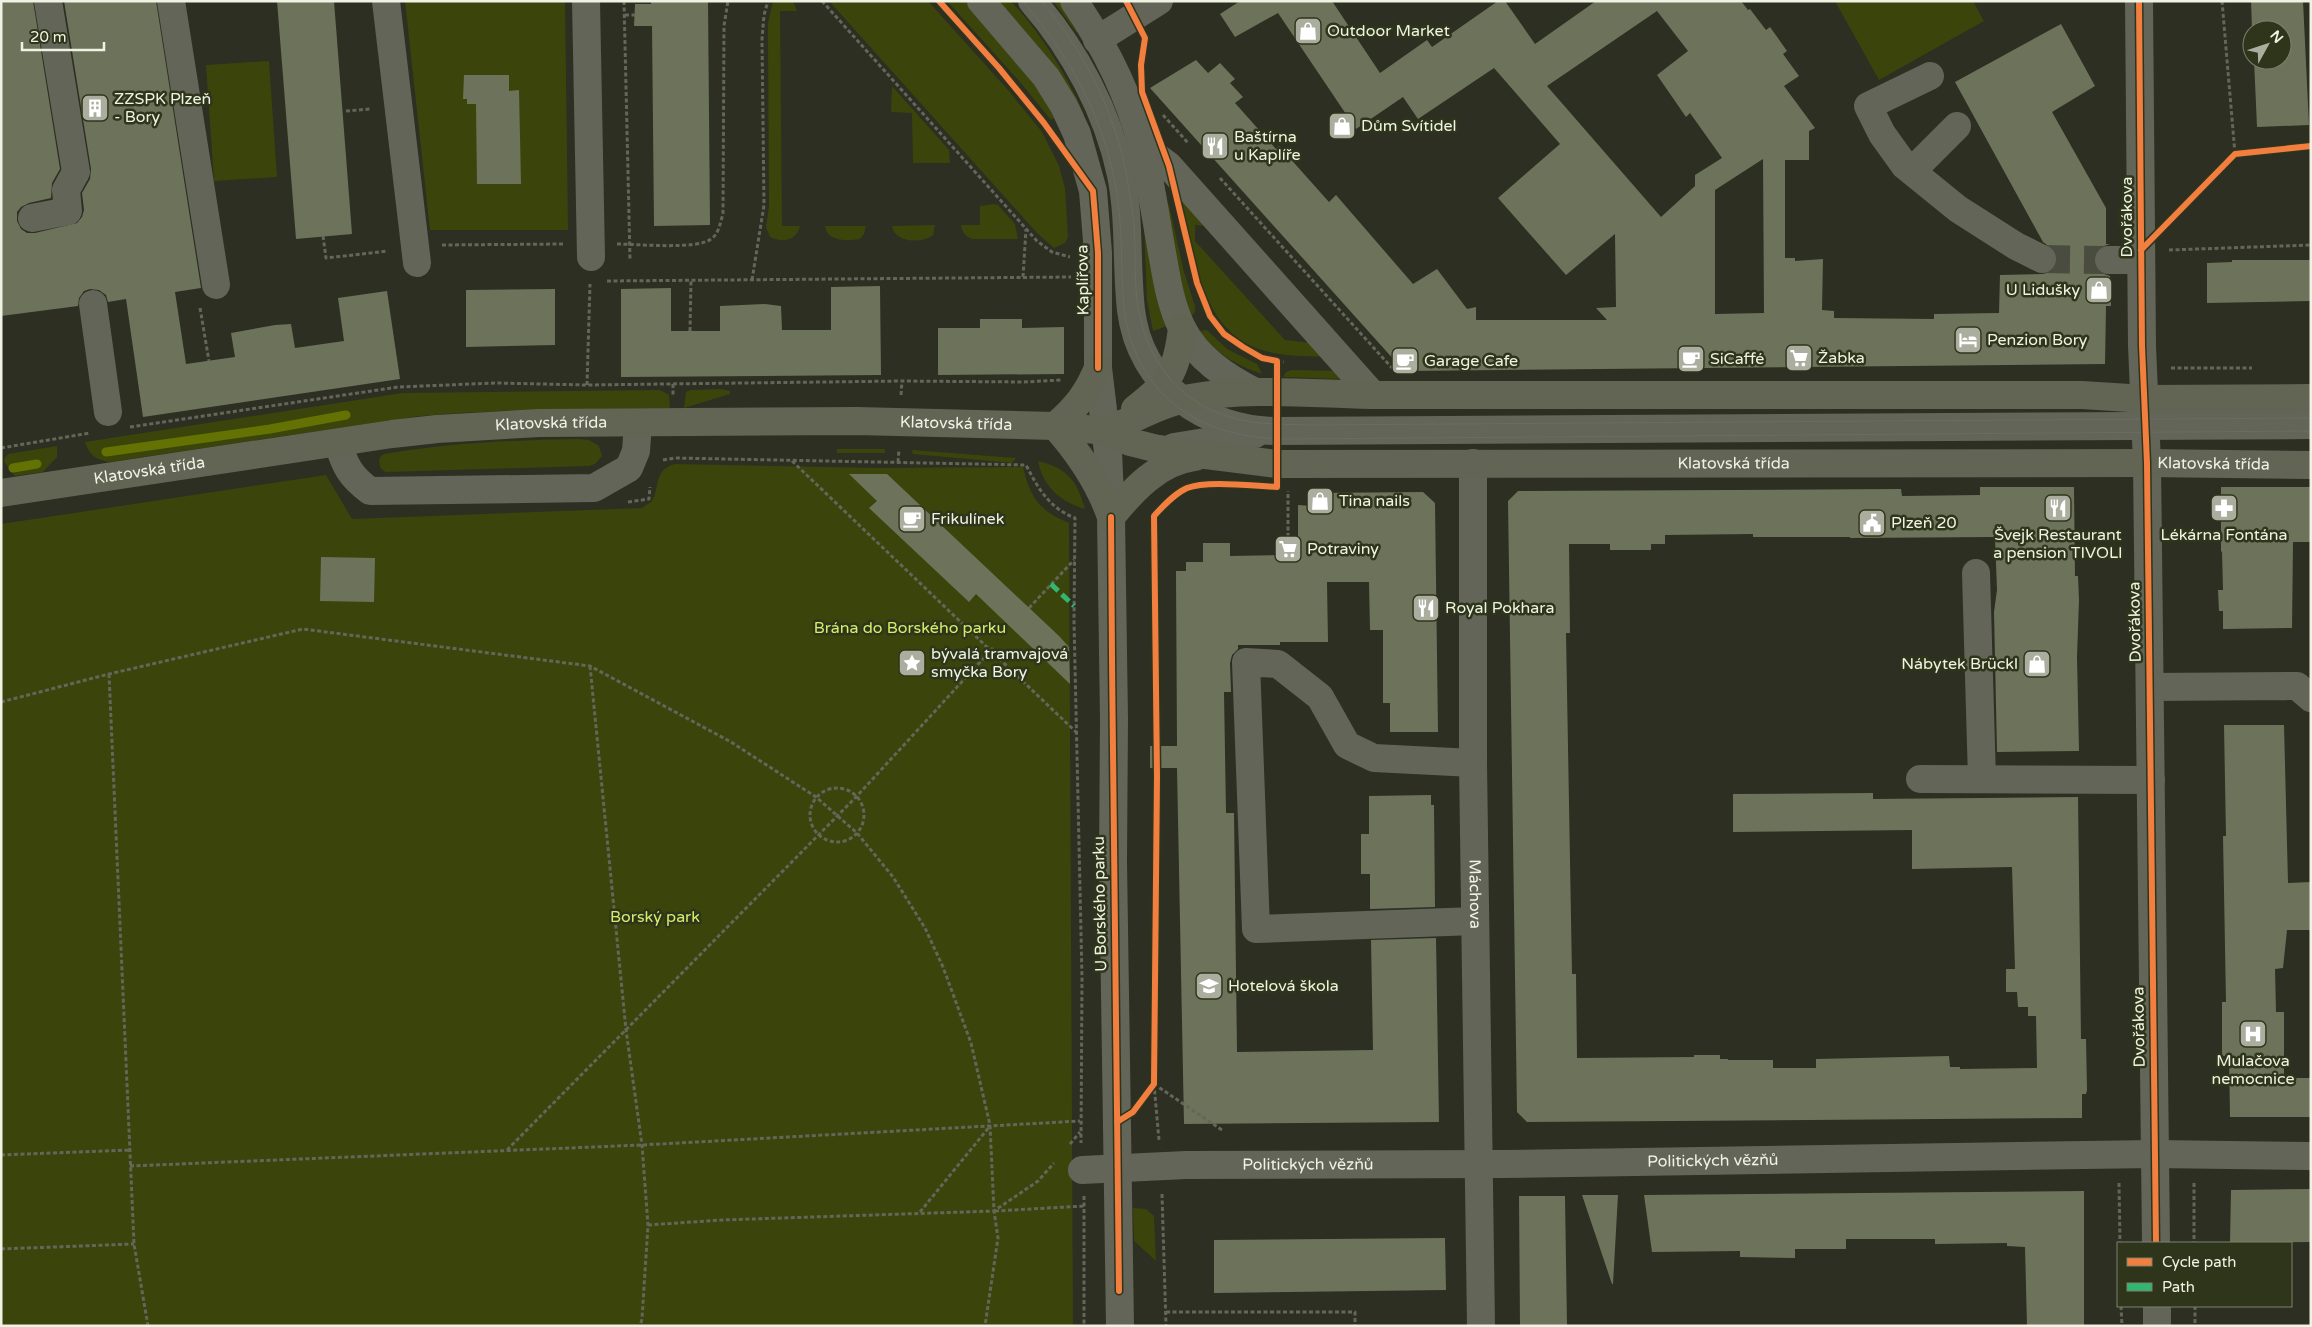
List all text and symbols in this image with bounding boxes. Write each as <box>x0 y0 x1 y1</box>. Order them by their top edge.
shop icon: Outdoor Market <box>1293 16 1323 46</box>
scale bar <box>22 20 105 52</box>
north arrow <box>2242 20 2292 70</box>
place label: Outdoor Market <box>1327 21 1450 41</box>
text: N <box>2266 27 2287 47</box>
text: 20 m <box>30 28 67 46</box>
place label: ZZSPK Plzeň - Bory <box>114 89 211 127</box>
building icon: ZZSPK Plzeň - Bory <box>80 93 110 123</box>
shop icon: Dům Svítidel <box>1327 111 1357 141</box>
place label: Dům Svítidel <box>1361 116 1457 136</box>
place label: Baštírna u Kaplíře <box>1234 127 1301 165</box>
restaurant icon: Baštírna u Kaplíře <box>1200 131 1230 161</box>
street label: Dvořákova <box>2117 177 2137 257</box>
street label: Kaplířova <box>1072 245 1094 315</box>
shop icon: U Lidušky <box>2084 275 2114 305</box>
place label: U Lidušky <box>2006 280 2080 300</box>
hotel icon: Penzion Bory <box>1953 325 1983 355</box>
place label: Penzion Bory <box>1987 330 2088 350</box>
supermarket icon: Žabka <box>1784 343 1814 373</box>
cafe icon: SiCaffé <box>1676 344 1706 374</box>
cafe icon: Garage Cafe <box>1390 346 1420 376</box>
place label: Žabka <box>1818 348 1865 368</box>
place label: SiCaffé <box>1710 349 1764 369</box>
place label: Garage Cafe <box>1424 351 1518 371</box>
street label: Klatovská třída <box>900 412 1013 435</box>
street label: Klatovská třída <box>494 413 607 436</box>
street label: Klatovská třída <box>92 452 206 489</box>
street label: Klatovská třída <box>1677 453 1790 474</box>
street label: Klatovská třída <box>2157 453 2270 474</box>
shop icon: Tina nails <box>1305 486 1335 516</box>
place label: Tina nails <box>1339 491 1410 511</box>
restaurant icon: Švejk Restaurant a pension TIVOLI <box>2043 493 2073 523</box>
pharmacy icon: Lékárna Fontána <box>2209 493 2239 523</box>
cafe icon: Frikulínek <box>897 504 927 534</box>
public building icon: Plzeň 20 <box>1857 508 1887 538</box>
place label: Frikulínek <box>931 509 1005 529</box>
place label: Plzeň 20 <box>1891 513 1957 533</box>
place label: Švejk Restaurant a pension TIVOLI <box>1993 525 2123 563</box>
place label: Lékárna Fontána <box>2160 525 2288 545</box>
supermarket icon: Potraviny <box>1273 534 1303 564</box>
place label: Potraviny <box>1307 539 1379 559</box>
street label: Dvořákova <box>2124 581 2146 663</box>
restaurant icon: Royal Pokhara <box>1411 593 1441 623</box>
place label: Royal Pokhara <box>1445 598 1554 618</box>
park label: Brána do Borského parku <box>814 618 1006 638</box>
place label: bývalá tramvajová smyčka Bory <box>931 644 1068 682</box>
place icon: bývalá tramvajová smyčka Bory <box>897 648 927 678</box>
shop icon: Nábytek Brückl <box>2022 649 2052 679</box>
place label: Nábytek Brückl <box>1901 654 2018 674</box>
street label: U Borského parku <box>1089 836 1111 972</box>
street label: Máchova <box>1464 859 1485 929</box>
park label: Borský park <box>610 907 700 927</box>
school or university icon: Hotelová škola <box>1194 971 1224 1001</box>
place label: Hotelová škola <box>1228 976 1339 996</box>
street label: Dvořákova <box>2128 986 2150 1068</box>
hospital icon: Mulačova nemocnice <box>2238 1019 2268 1049</box>
place label: Mulačova nemocnice <box>2212 1051 2295 1089</box>
street label: Politických vězňů <box>1647 1150 1779 1172</box>
street label: Politických vězňů <box>1242 1154 1374 1175</box>
legend <box>2117 1242 2292 1307</box>
text: Cycle path <box>2162 1253 2236 1271</box>
text: Path <box>2162 1278 2195 1296</box>

